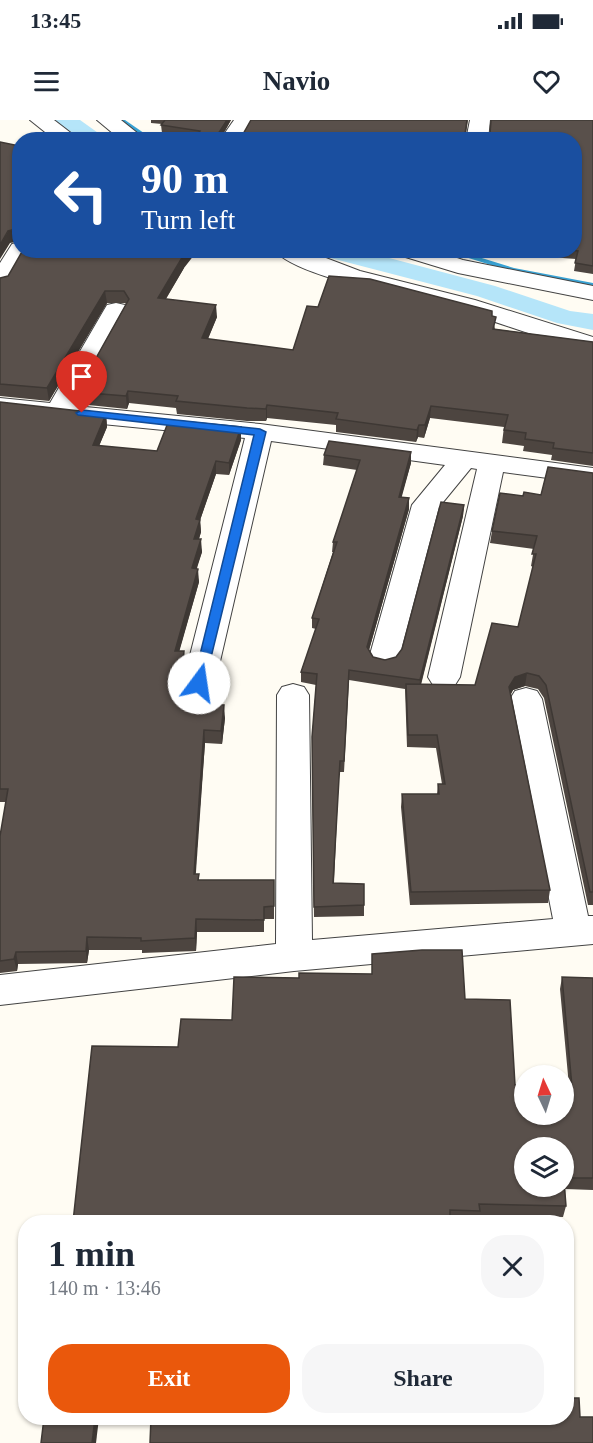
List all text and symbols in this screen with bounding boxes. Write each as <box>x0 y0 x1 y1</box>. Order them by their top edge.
text: 13:45 <box>30 8 81 33</box>
icon: menu <box>30 65 63 98</box>
icon: heart <box>530 65 563 98</box>
text: Navio <box>263 66 330 96</box>
icon: left <box>42 156 120 234</box>
text: 90 m <box>141 156 229 202</box>
text: Turn left <box>141 205 235 235</box>
pin <box>56 351 107 413</box>
icon: arrive <box>65 360 98 393</box>
position arrow <box>167 651 231 715</box>
north arrow <box>514 1065 574 1125</box>
map controls <box>514 1065 574 1197</box>
button: layers <box>514 1137 574 1197</box>
text: 1 min <box>48 1234 135 1274</box>
button: close <box>481 1235 544 1298</box>
text: 140 m · 13:46 <box>48 1277 161 1299</box>
button: Exit <box>48 1344 290 1413</box>
button: Share <box>302 1344 544 1413</box>

